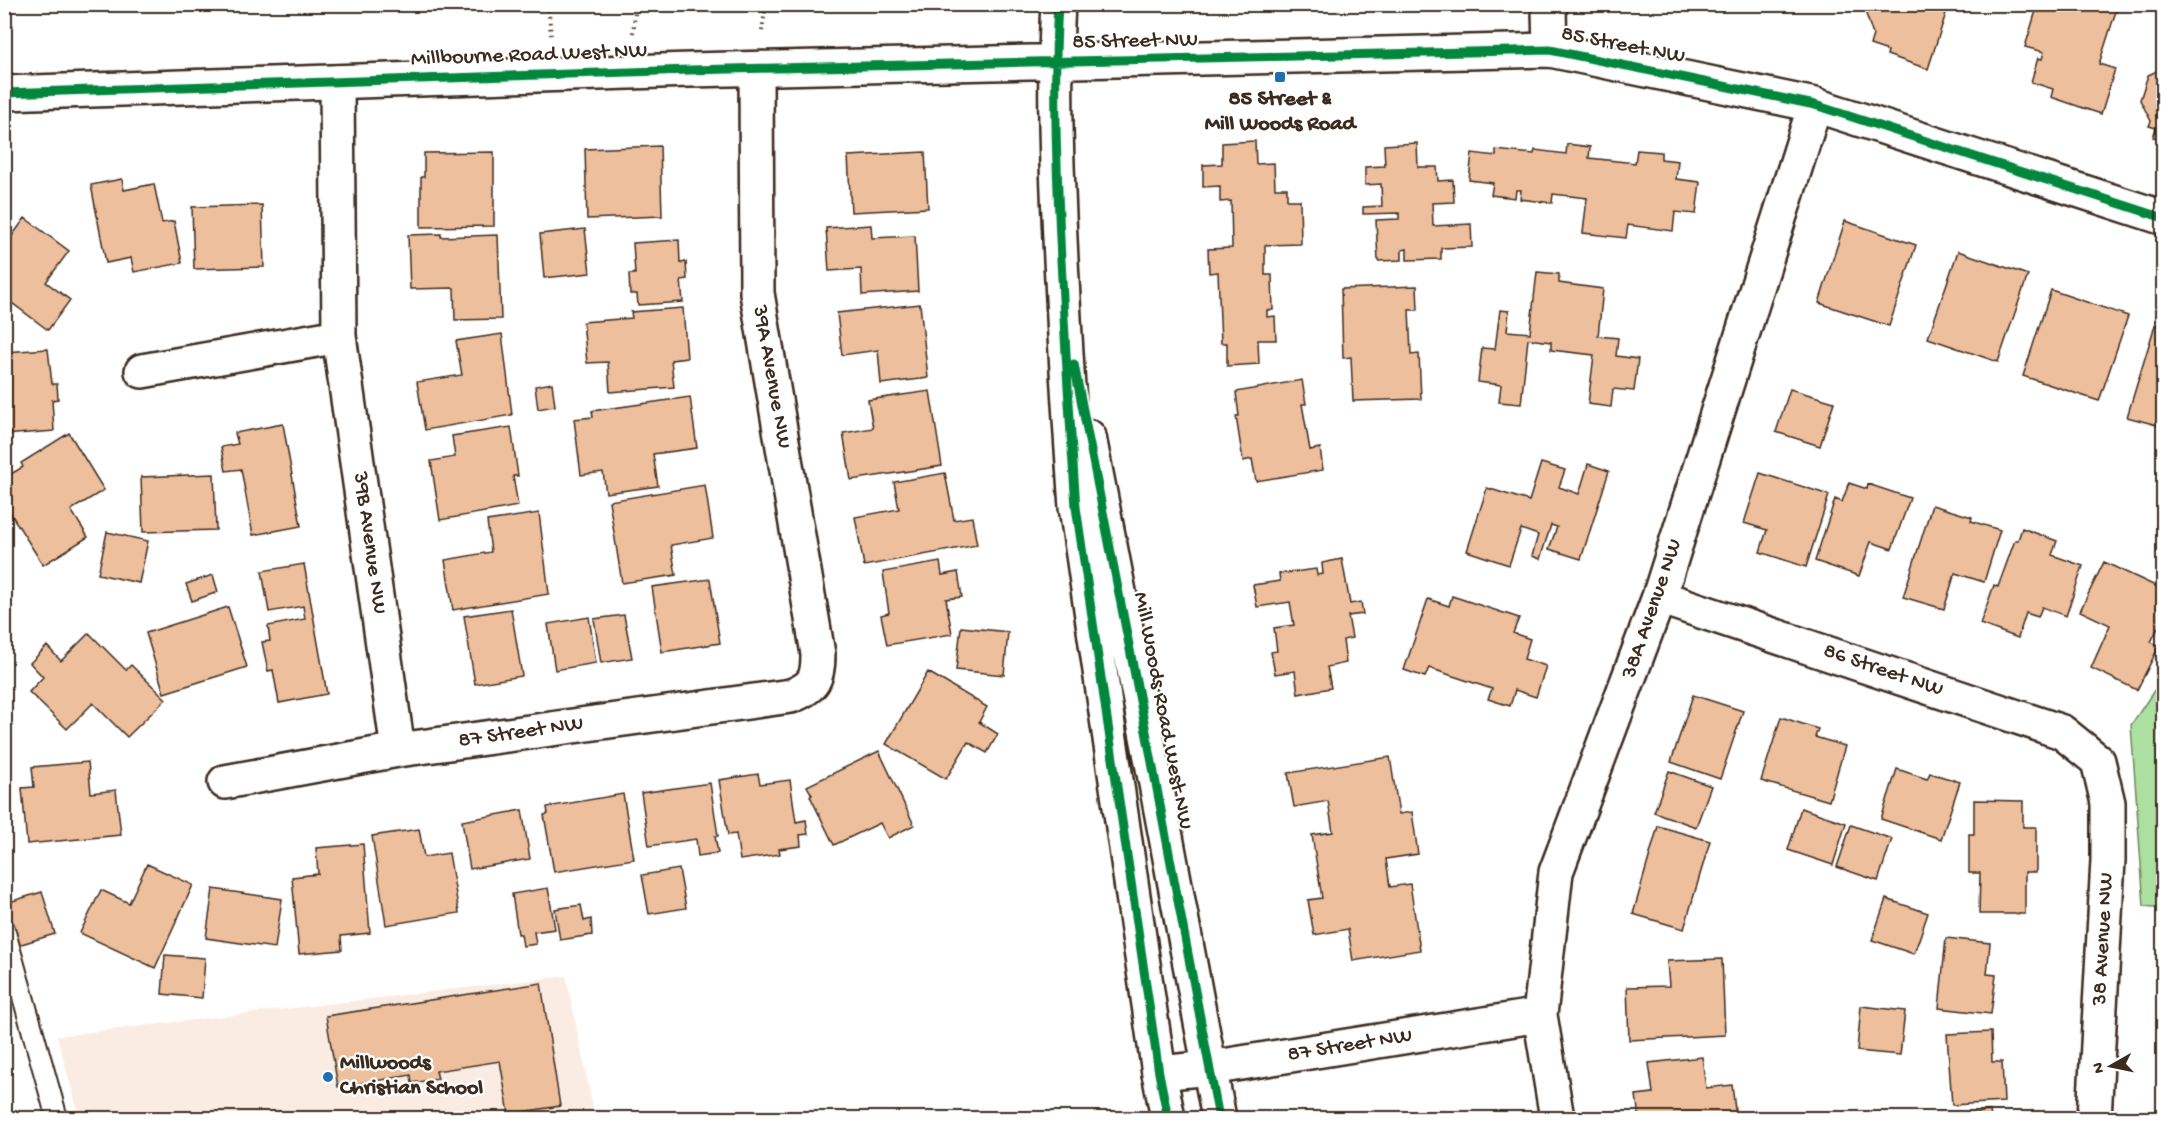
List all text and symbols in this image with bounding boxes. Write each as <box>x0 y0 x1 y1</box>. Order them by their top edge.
street label: 85 Street NW <box>1559 21 1687 71</box>
street label: 85 Street NW <box>1072 28 1198 56</box>
street label: Millbourne Road West NW <box>410 39 648 73</box>
marker: 85 Street & Mill Woods Road <box>1273 70 1287 84</box>
place label: 85 Street & Mill Woods Road <box>1205 87 1357 138</box>
street label: 39A Avenue NW <box>745 302 796 451</box>
street label: 39B Avenue NW <box>346 469 392 616</box>
street label: 38A Avenue NW <box>1617 536 1689 683</box>
street label: Mill Woods Road West NW <box>1126 590 1198 832</box>
street label: 86 Street NW <box>1820 638 1946 704</box>
street label: 87 Street NW <box>457 711 585 755</box>
street label: 38 Avenue NW <box>2087 872 2120 1007</box>
street label: 87 Street NW <box>1286 1023 1414 1069</box>
north arrow <box>2081 1036 2141 1096</box>
place label: Millwoods Christian School <box>339 1051 483 1102</box>
text: N <box>2089 1061 2110 1074</box>
marker: Millwoods Christian School <box>321 1070 335 1084</box>

